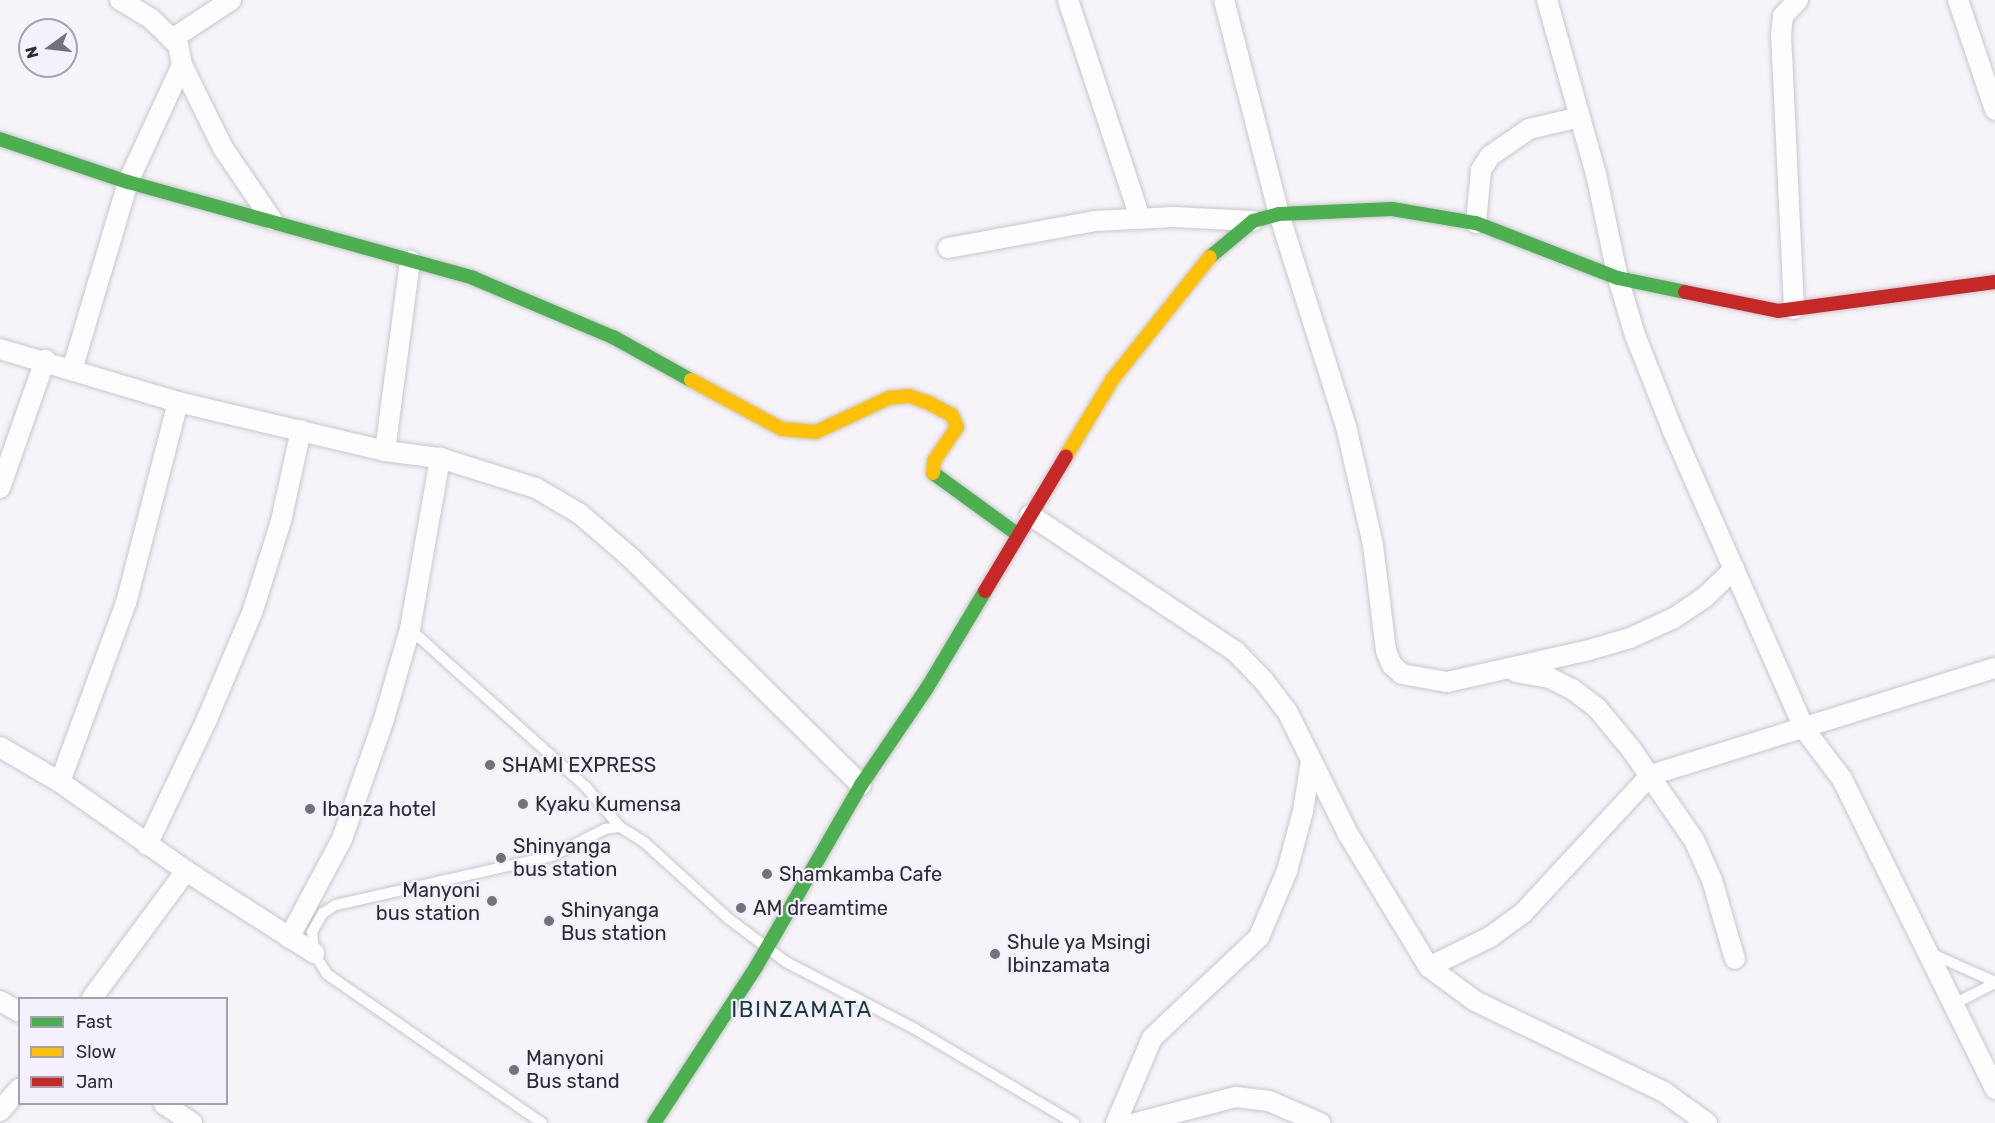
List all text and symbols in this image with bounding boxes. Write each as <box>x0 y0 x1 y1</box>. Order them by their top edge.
north arrow <box>18 18 78 78</box>
text: N <box>21 44 43 60</box>
place label: SHAMI EXPRESS <box>502 753 656 777</box>
marker: SHAMI EXPRESS <box>483 758 497 772</box>
place label: Kyaku Kumensa <box>535 792 681 816</box>
place label: Ibanza hotel <box>322 797 436 821</box>
marker: Kyaku Kumensa <box>516 797 530 811</box>
marker: Ibanza hotel <box>303 802 317 816</box>
place label: Shinyanga bus station <box>513 834 617 881</box>
marker: Shinyanga bus station <box>494 851 508 865</box>
place label: Shamkamba Cafe <box>779 862 942 886</box>
marker: Shamkamba Cafe <box>760 867 774 881</box>
place label: Manyoni bus station <box>376 878 480 925</box>
marker: Manyoni bus station <box>485 894 499 908</box>
place label: AM dreamtime <box>753 896 888 920</box>
place label: Shinyanga Bus station <box>561 898 667 945</box>
marker: AM dreamtime <box>734 901 748 915</box>
marker: Shinyanga Bus station <box>542 914 556 928</box>
place label: Shule ya Msingi Ibinzamata <box>1007 930 1151 977</box>
marker: Shule ya Msingi Ibinzamata <box>988 947 1002 961</box>
legend <box>18 997 228 1105</box>
district label: IBINZAMATA <box>731 997 873 1023</box>
text: Fast <box>76 1011 112 1033</box>
text: Slow <box>76 1041 116 1063</box>
place label: Manyoni Bus stand <box>526 1046 620 1093</box>
marker: Manyoni Bus stand <box>507 1063 521 1077</box>
text: Jam <box>76 1071 113 1093</box>

